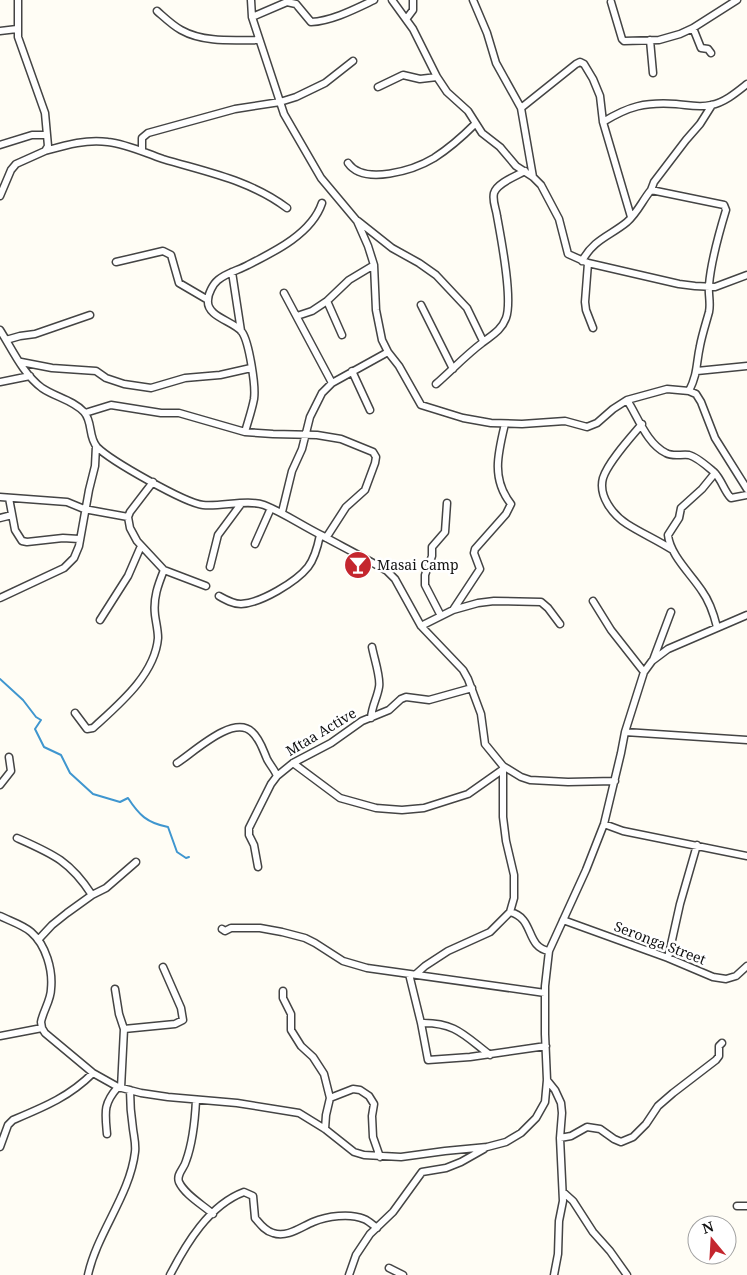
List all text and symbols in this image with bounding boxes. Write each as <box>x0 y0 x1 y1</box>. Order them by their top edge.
bar icon: Masai Camp <box>343 550 373 580</box>
place label: Masai Camp <box>377 555 459 574</box>
street label: Mtaa Active <box>282 703 359 760</box>
street label: Seronga Street <box>612 916 709 969</box>
north arrow <box>687 1215 737 1265</box>
text: N <box>700 1216 716 1238</box>

